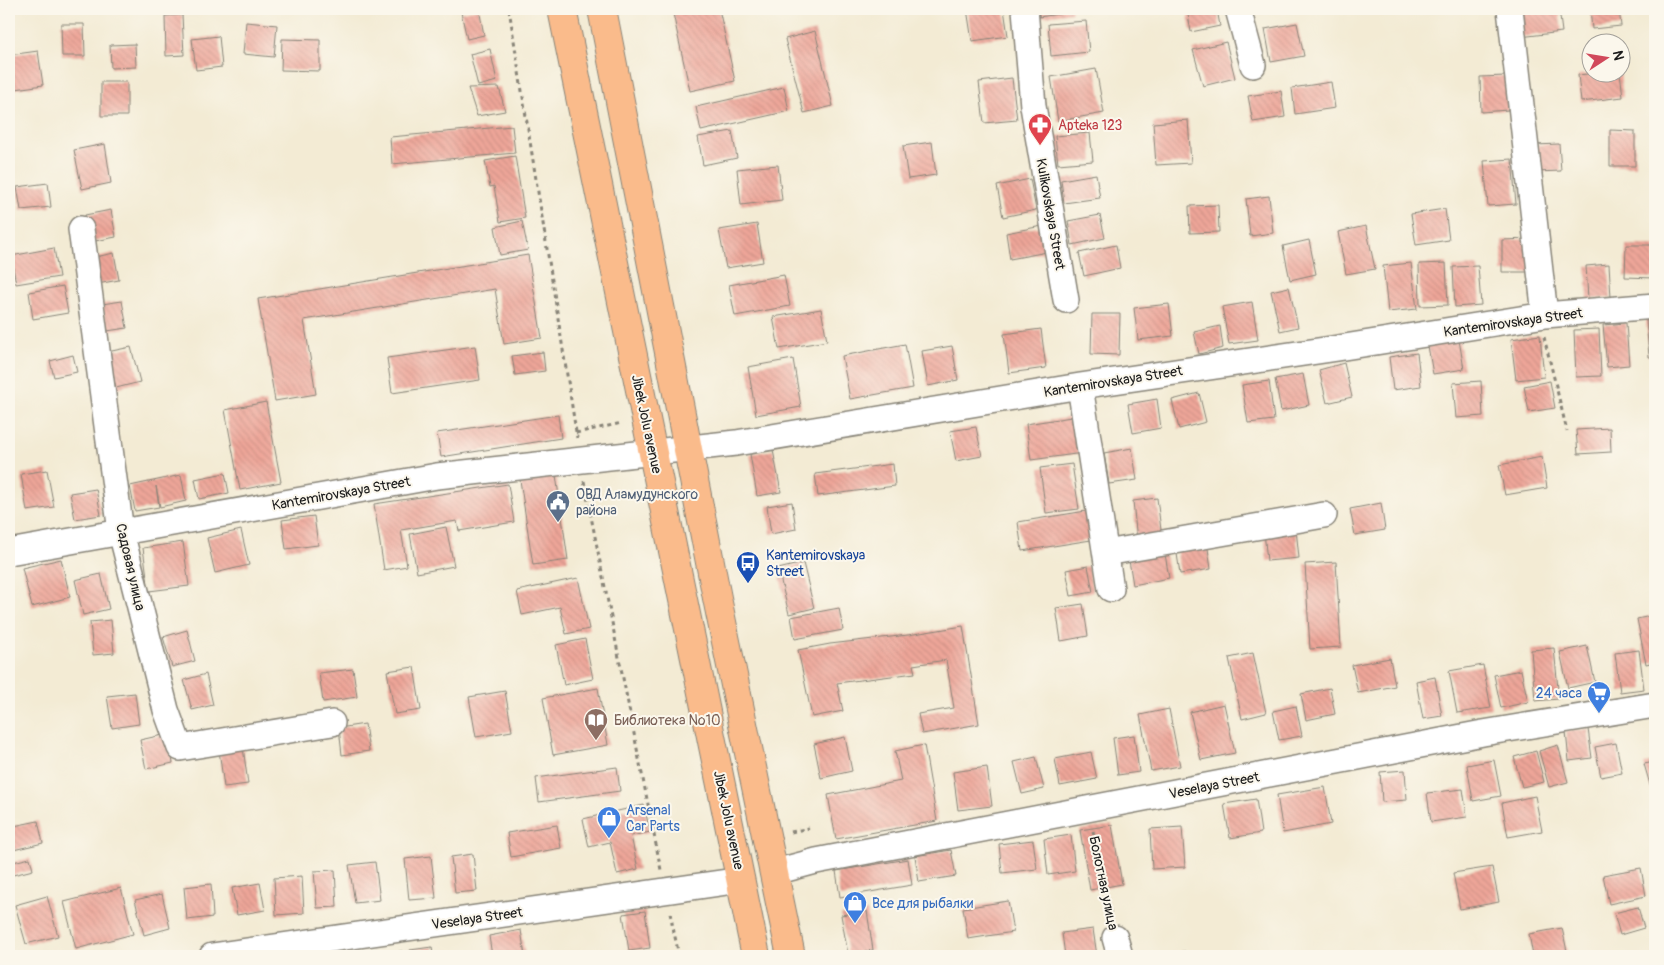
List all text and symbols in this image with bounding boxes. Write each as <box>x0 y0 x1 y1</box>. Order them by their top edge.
north arrow <box>1582 32 1632 82</box>
text: N <box>1609 49 1628 62</box>
pharmacy icon: Apteka 123 <box>1027 112 1053 146</box>
place label: Apteka 123 <box>1058 117 1123 134</box>
street label: Kulikovskaya Street <box>1032 157 1069 272</box>
street label: Kantemirovskaya Street <box>1442 304 1584 341</box>
street label: Kantemirovskaya Street <box>1042 362 1184 401</box>
street label: Jibek Jolu avenue <box>628 373 665 475</box>
street label: Kantemirovskaya Street <box>271 473 412 514</box>
place label: ОВД Аламудунского района <box>576 486 698 519</box>
public building icon: ОВД Аламудунского района <box>545 489 571 523</box>
street label: Садовая улица <box>112 522 149 612</box>
place label: Kantemirovskaya Street <box>766 547 865 580</box>
bus stop icon: Kantemirovskaya Street <box>735 550 761 584</box>
supermarket icon: 24 часа <box>1586 680 1612 714</box>
place label: 24 часа <box>1536 685 1582 702</box>
library icon: Библиотека №10 <box>583 707 609 741</box>
place label: Библиотека №10 <box>614 712 720 729</box>
street label: Veselaya Street <box>1167 768 1261 803</box>
street label: Jibek Jolu avenue <box>710 769 747 871</box>
place label: Arsenal Car Parts <box>626 802 681 835</box>
shop icon: Arsenal Car Parts <box>596 805 622 839</box>
street label: Болотная улица <box>1085 834 1122 932</box>
shop icon: Все для рыбалки <box>842 890 868 924</box>
place label: Все для рыбалки <box>872 895 973 912</box>
street label: Veselaya Street <box>430 904 524 933</box>

